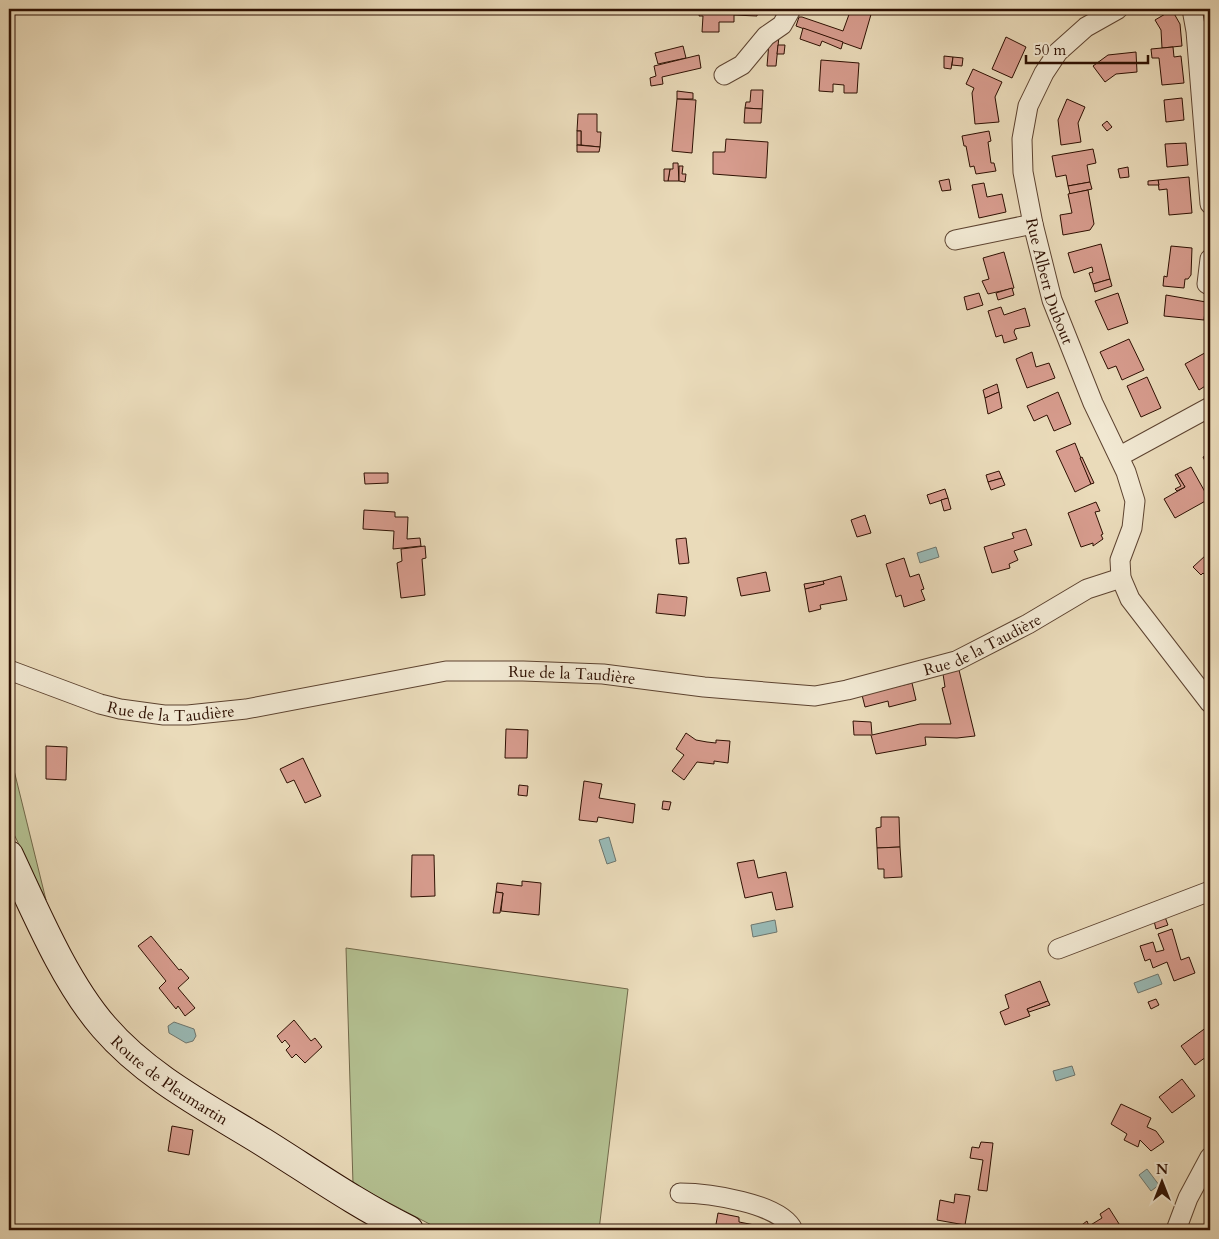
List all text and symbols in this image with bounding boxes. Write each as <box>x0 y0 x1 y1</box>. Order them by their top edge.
scale bar <box>1026 32 1149 64</box>
text: 50 m <box>1034 40 1066 60</box>
street label: Rue Albert Dubout <box>1020 216 1078 348</box>
street label: Rue de la Taudière <box>921 609 1045 681</box>
street label: Rue de la Taudière <box>508 661 637 690</box>
street label: Rue de la Taudière <box>105 696 236 727</box>
street label: Route de Pleumartin <box>106 1031 232 1130</box>
north arrow <box>1136 1156 1186 1206</box>
text: N <box>1156 1160 1168 1179</box>

